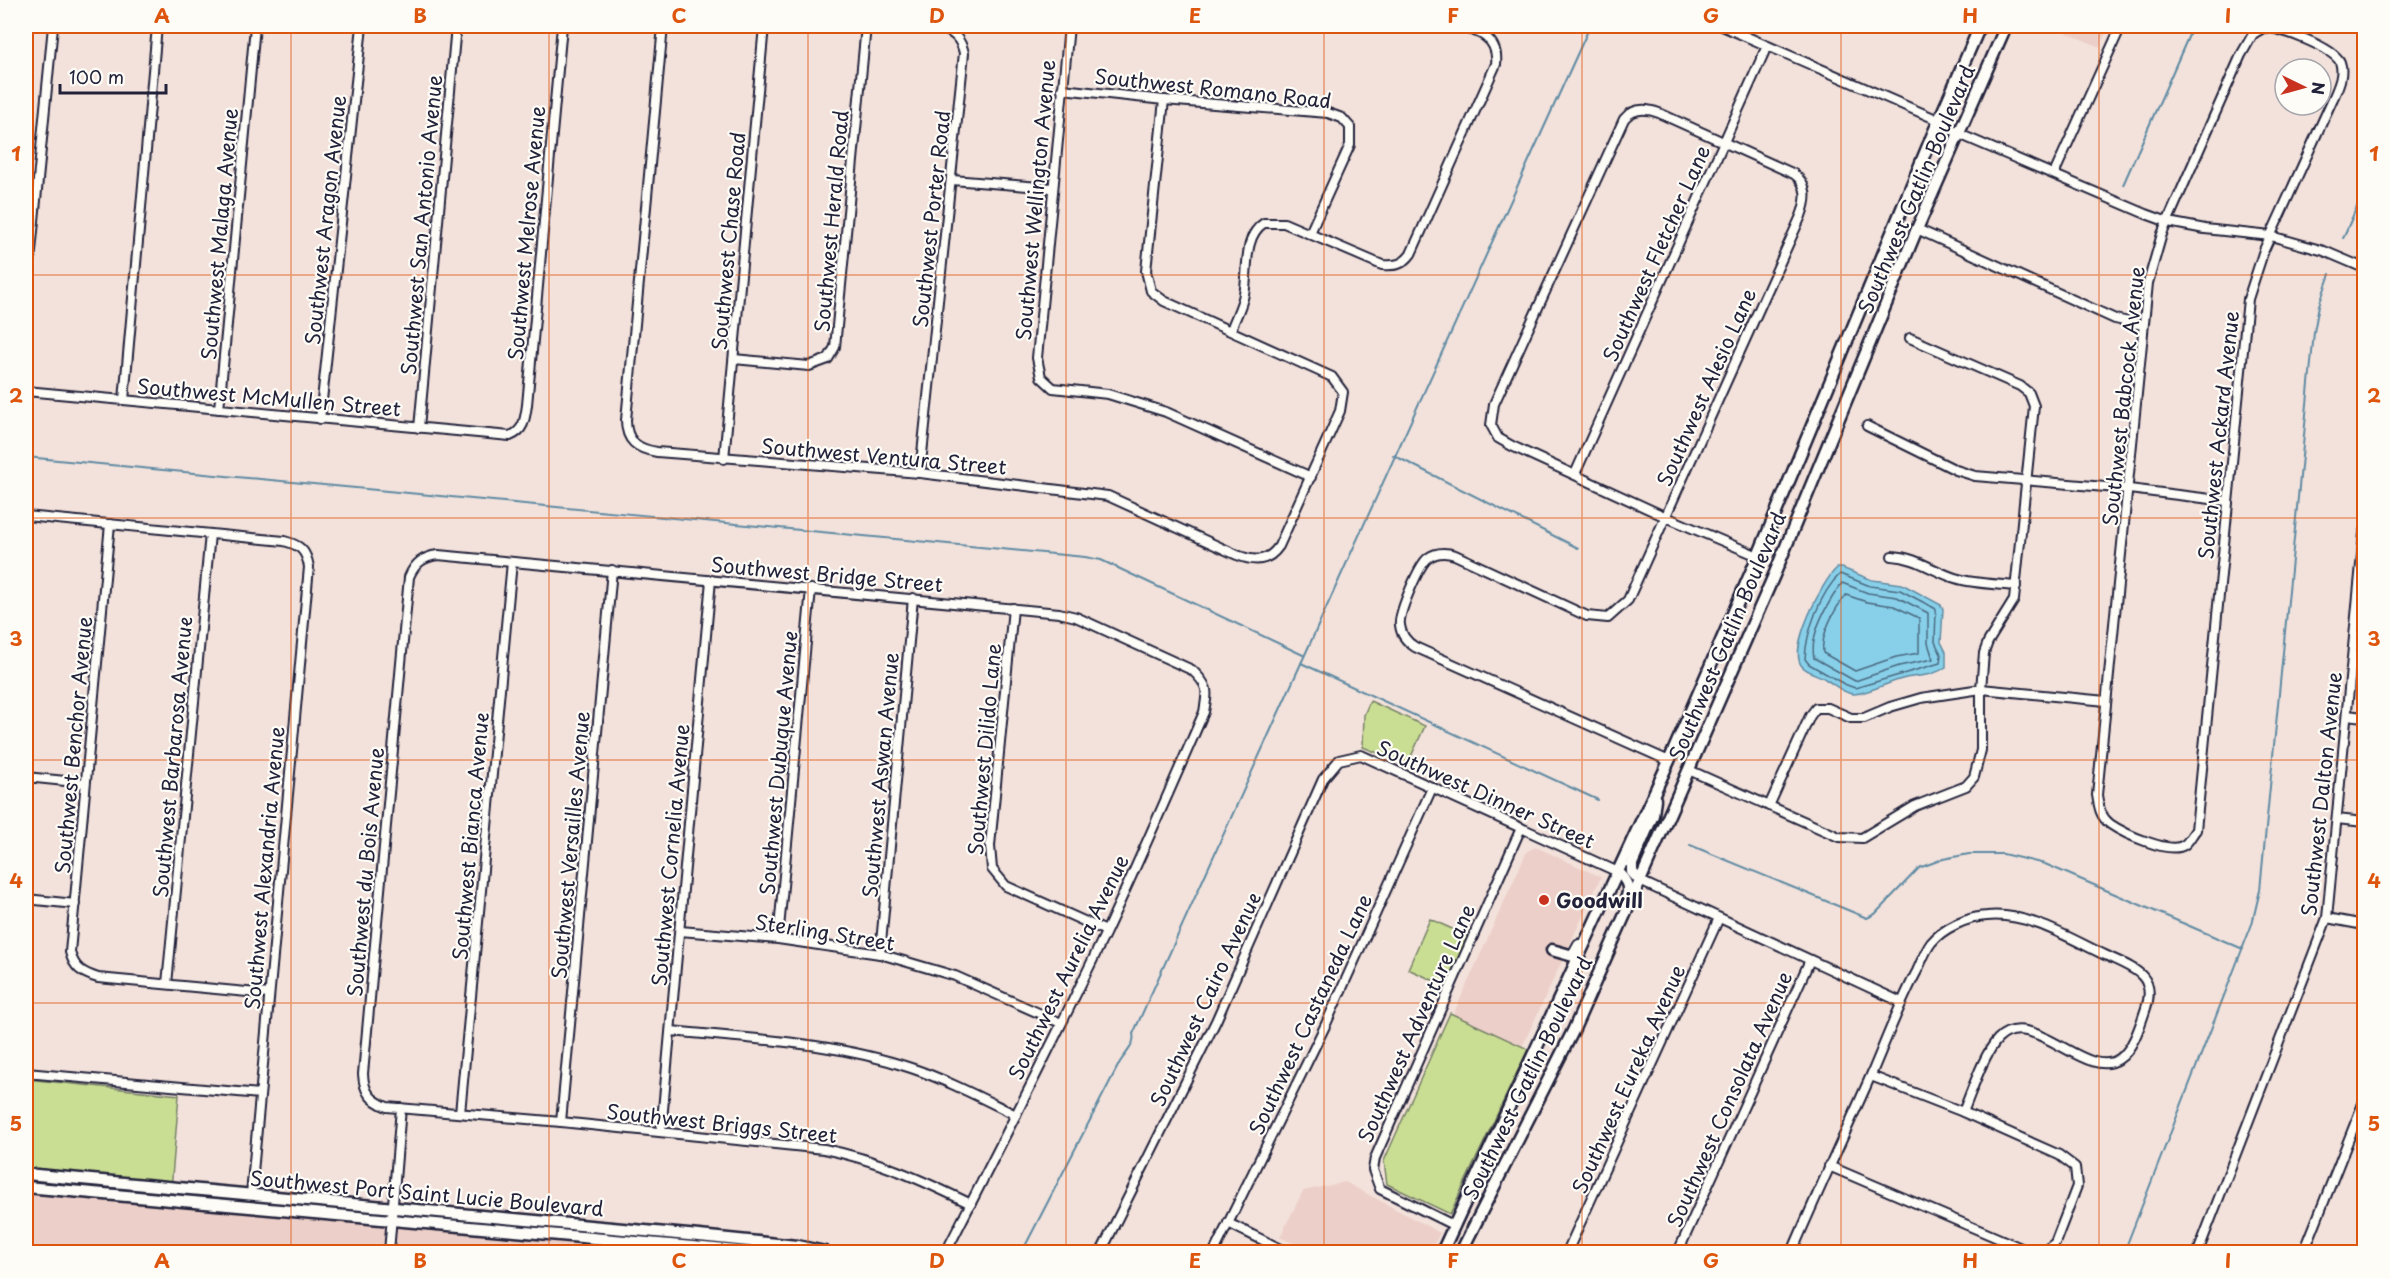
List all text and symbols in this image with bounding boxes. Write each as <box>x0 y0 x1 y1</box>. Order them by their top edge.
text: A <box>154 0 170 30</box>
text: B <box>413 0 427 30</box>
text: C <box>671 0 687 30</box>
text: D <box>929 0 945 30</box>
text: E <box>1189 0 1201 30</box>
text: F <box>1447 0 1459 30</box>
text: G <box>1703 0 1719 30</box>
text: H <box>1962 0 1978 30</box>
text: I <box>2225 0 2231 30</box>
scale bar <box>60 57 166 95</box>
north arrow <box>2273 57 2333 117</box>
street label: Southwest Wellington Avenue <box>1008 58 1062 342</box>
street label: Southwest Gatlin Boulevard <box>1850 60 1982 318</box>
street label: Southwest Romano Road <box>1093 61 1333 115</box>
text: 100 m <box>69 63 124 90</box>
street label: Southwest San Antonio Avenue <box>393 73 449 376</box>
text: N <box>2306 81 2331 96</box>
street label: Southwest Aragon Avenue <box>297 94 353 346</box>
street label: Southwest Melrose Avenue <box>500 104 552 361</box>
street label: Southwest Malaga Avenue <box>193 107 245 361</box>
street label: Southwest Herald Road <box>806 109 856 333</box>
street label: Southwest Porter Road <box>905 109 957 329</box>
street label: Southwest Chase Road <box>704 131 752 351</box>
text: 1 <box>11 138 21 168</box>
text: 1 <box>2369 138 2379 168</box>
street label: Southwest Fletcher Lane <box>1595 140 1717 366</box>
street label: Southwest Babcock Avenue <box>2094 265 2152 527</box>
street label: Southwest Alesio Lane <box>1649 283 1763 491</box>
street label: Southwest Ackard Avenue <box>2190 309 2246 561</box>
street label: Southwest McMullen Street <box>136 371 402 423</box>
text: 2 <box>9 380 23 410</box>
text: 2 <box>2367 380 2381 410</box>
street label: Southwest Ventura Street <box>760 430 1008 482</box>
street label: Southwest Gatlin Boulevard <box>1661 507 1793 765</box>
street label: Southwest Bridge Street <box>710 549 944 599</box>
street label: Southwest Benchor Avenue <box>47 615 99 875</box>
street label: Southwest Barbarosa Avenue <box>145 615 199 899</box>
text: 3 <box>9 623 23 653</box>
text: 3 <box>2367 623 2381 653</box>
street label: Southwest Dubuque Avenue <box>752 630 804 896</box>
street label: Southwest Dilido Lane <box>960 642 1008 856</box>
street label: Southwest Aswan Avenue <box>854 651 906 899</box>
street label: Southwest Dalton Avenue <box>2293 670 2349 918</box>
street label: Southwest Versailles Avenue <box>543 710 597 980</box>
street label: Southwest Bianca Avenue <box>444 711 496 961</box>
street label: Southwest Cornelia Avenue <box>644 723 696 987</box>
street label: Southwest Alexandria Avenue <box>237 725 291 1011</box>
street label: Southwest Dinner Street <box>1372 732 1600 856</box>
street label: Southwest du Bois Avenue <box>339 746 391 998</box>
street label: Southwest Aurelia Avenue <box>1000 849 1136 1085</box>
text: 4 <box>9 865 23 895</box>
text: 4 <box>2367 865 2381 895</box>
place label: Goodwill <box>1556 885 1643 915</box>
street label: Southwest Cairo Avenue <box>1142 887 1268 1111</box>
street label: Southwest Castaneda Lane <box>1241 889 1379 1139</box>
marker: Goodwill <box>1537 893 1551 907</box>
street label: Southwest Adventure Lane <box>1350 899 1482 1147</box>
street label: Sterling Street <box>753 906 897 958</box>
street label: Southwest Gatlin Boulevard <box>1455 951 1599 1205</box>
street label: Southwest Eureka Avenue <box>1564 960 1692 1198</box>
street label: Southwest Consolata Avenue <box>1659 966 1799 1232</box>
street label: Southwest Briggs Street <box>605 1096 839 1150</box>
text: 5 <box>10 1108 22 1138</box>
text: 5 <box>2368 1108 2380 1138</box>
street label: Southwest Port Saint Lucie Boulevard <box>249 1163 605 1223</box>
text: A <box>154 1245 170 1275</box>
text: B <box>413 1245 427 1275</box>
text: C <box>671 1245 687 1275</box>
text: D <box>929 1245 945 1275</box>
text: E <box>1189 1245 1201 1275</box>
text: F <box>1447 1245 1459 1275</box>
text: G <box>1703 1245 1719 1275</box>
text: H <box>1962 1245 1978 1275</box>
text: I <box>2225 1245 2231 1275</box>

